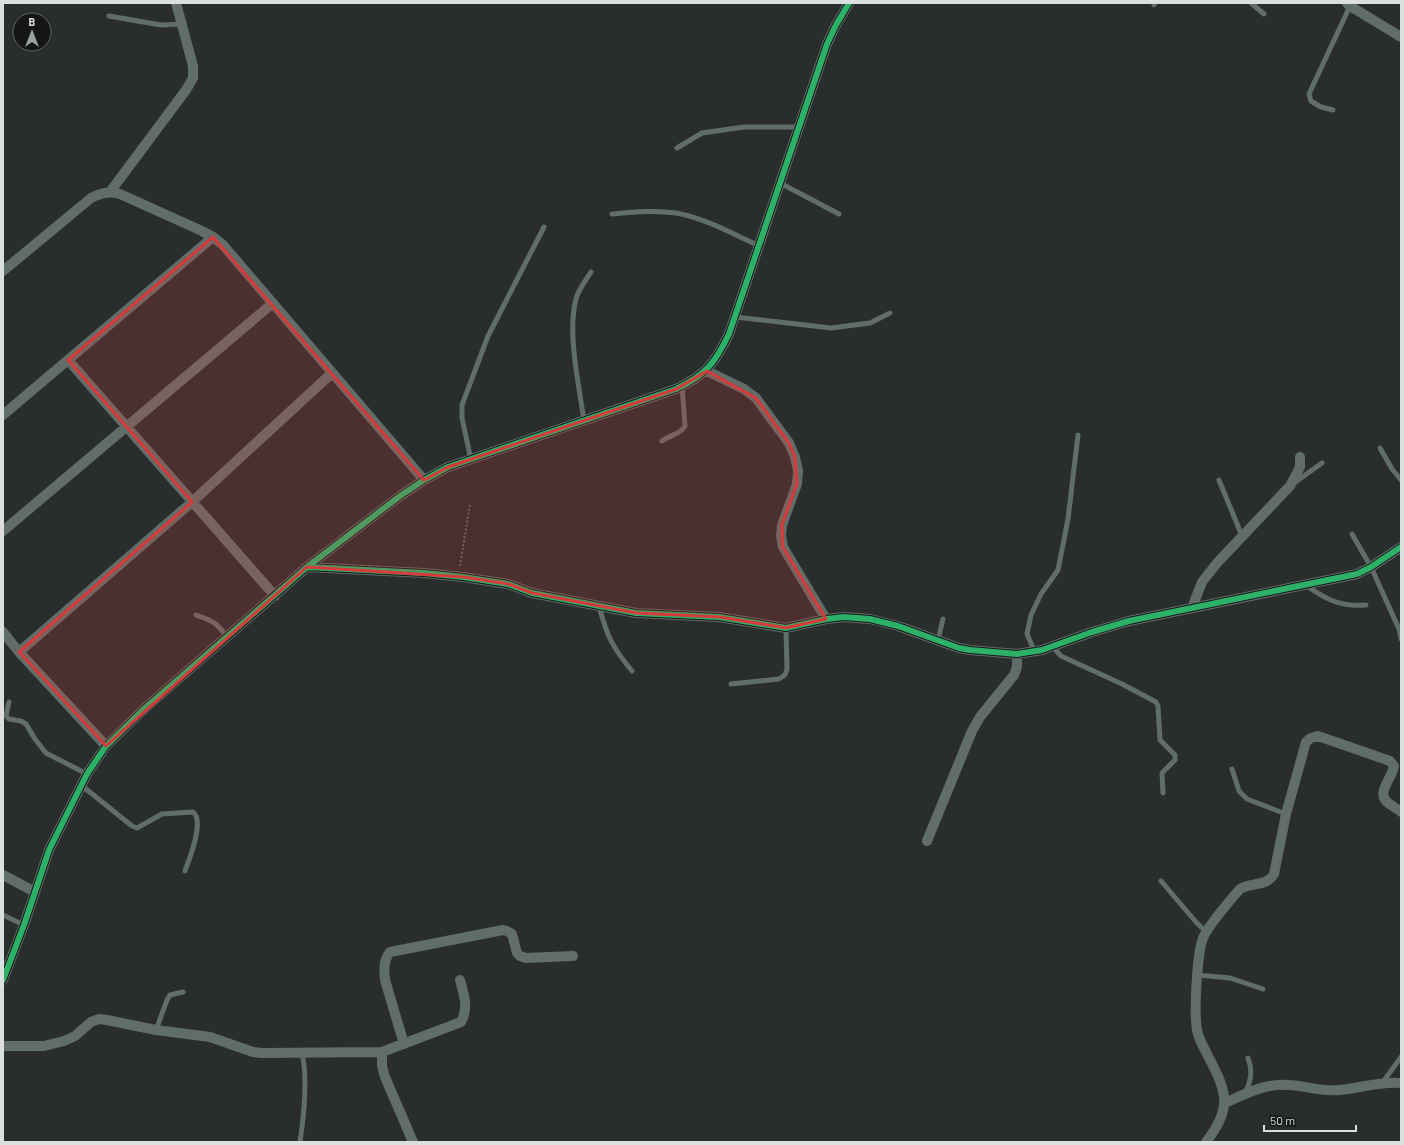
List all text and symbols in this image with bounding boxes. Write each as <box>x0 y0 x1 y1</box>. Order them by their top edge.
north arrow <box>12 12 52 52</box>
text: B <box>29 15 36 28</box>
scale bar <box>1264 1107 1356 1133</box>
text: 50 m <box>1270 1113 1295 1127</box>

